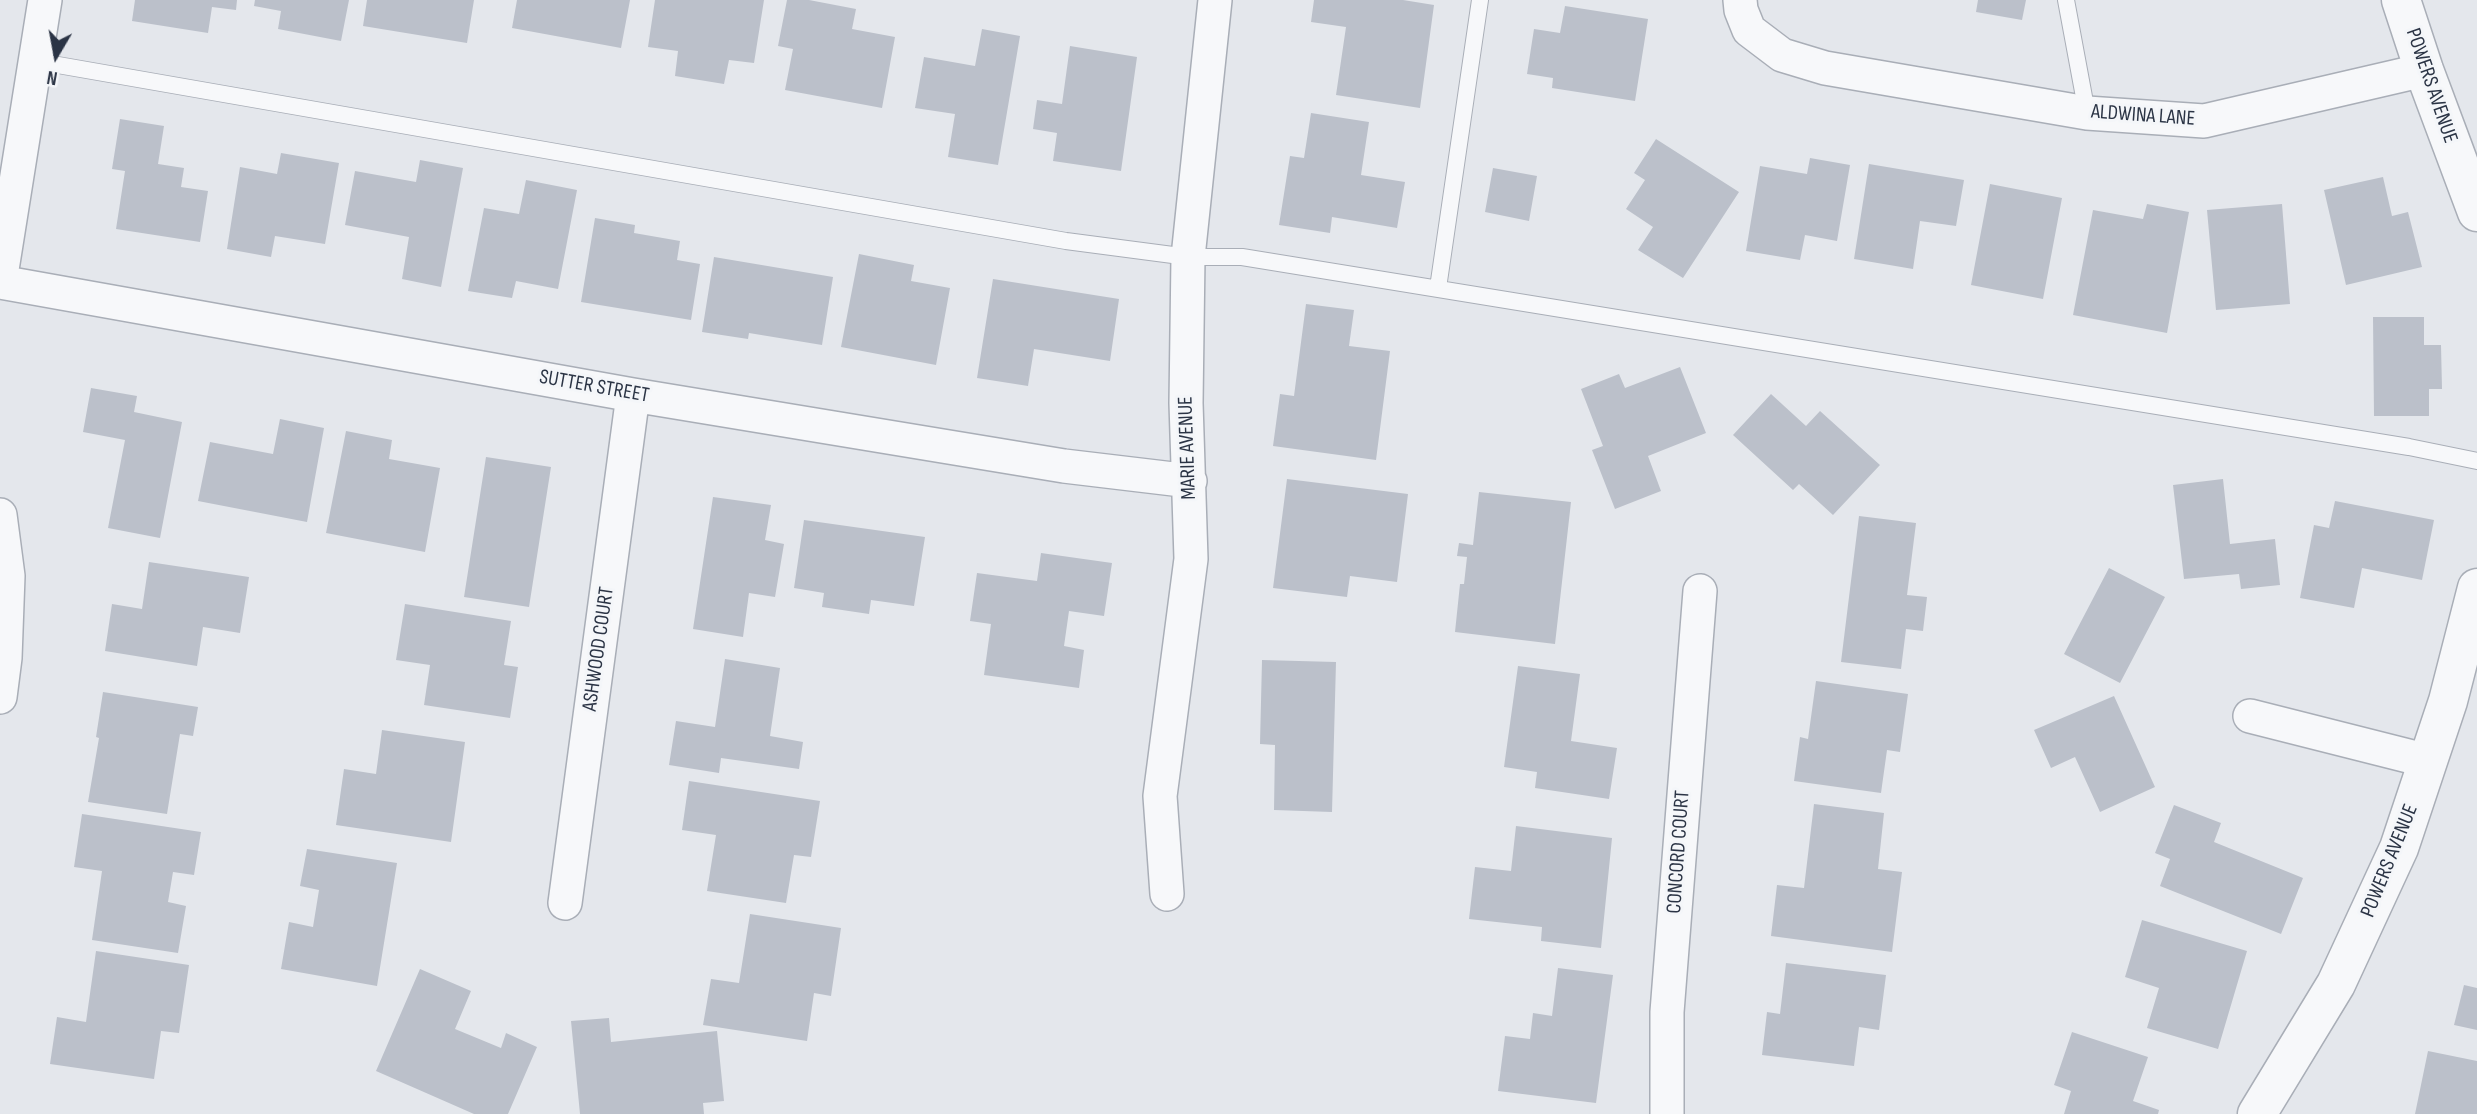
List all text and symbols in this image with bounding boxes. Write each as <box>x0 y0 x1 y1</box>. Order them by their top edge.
north arrow <box>21 21 91 91</box>
street label: POWERS AVENUE <box>2400 25 2462 147</box>
text: N <box>45 65 59 89</box>
street label: ALDWINA LANE <box>2090 100 2196 132</box>
street label: SUTTER STREET <box>537 365 651 409</box>
street label: MARIE AVENUE <box>1174 396 1202 500</box>
street label: ASHWOOD COURT <box>578 585 620 713</box>
street label: CONCORD COURT <box>1662 789 1696 915</box>
street label: POWERS AVENUE <box>2356 801 2424 921</box>

